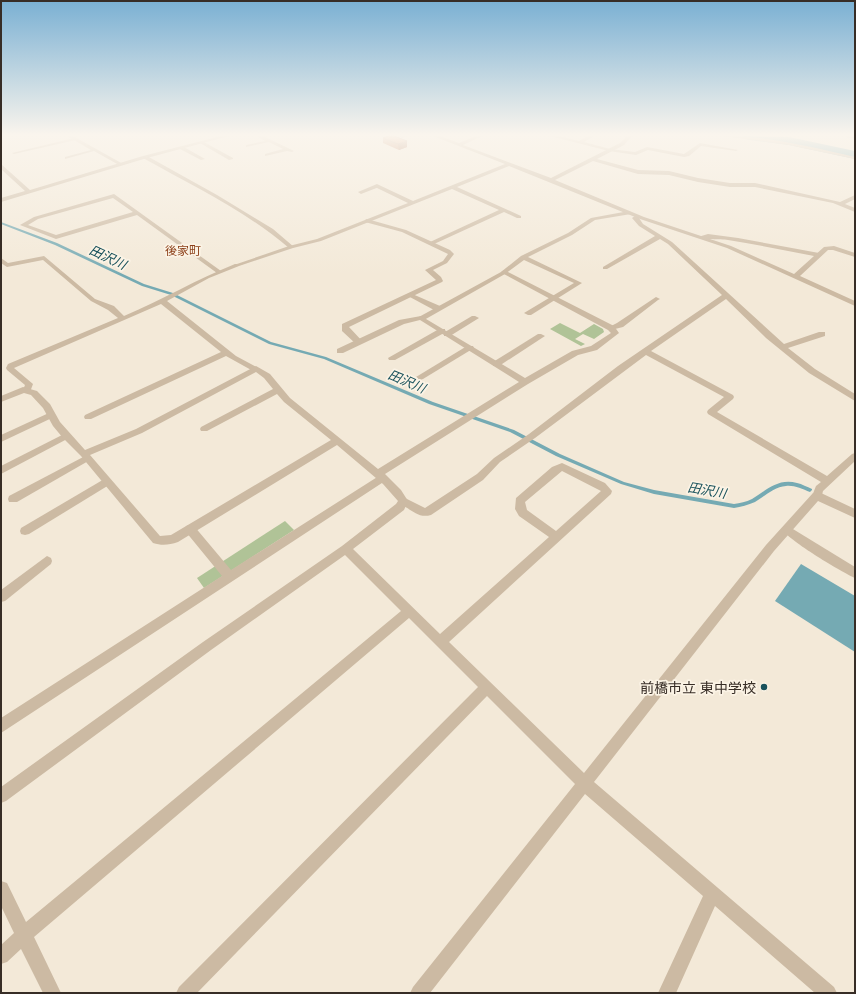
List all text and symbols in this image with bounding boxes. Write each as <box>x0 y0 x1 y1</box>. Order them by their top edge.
water label: 田沢川 <box>87 242 131 273</box>
district label: 後家町 <box>165 243 201 258</box>
water label: 田沢川 <box>386 366 430 397</box>
water label: 田沢川 <box>686 479 730 502</box>
place label: 前橋市立 東中学校 <box>640 679 756 696</box>
marker: 前橋市立 東中学校 <box>759 682 769 692</box>

